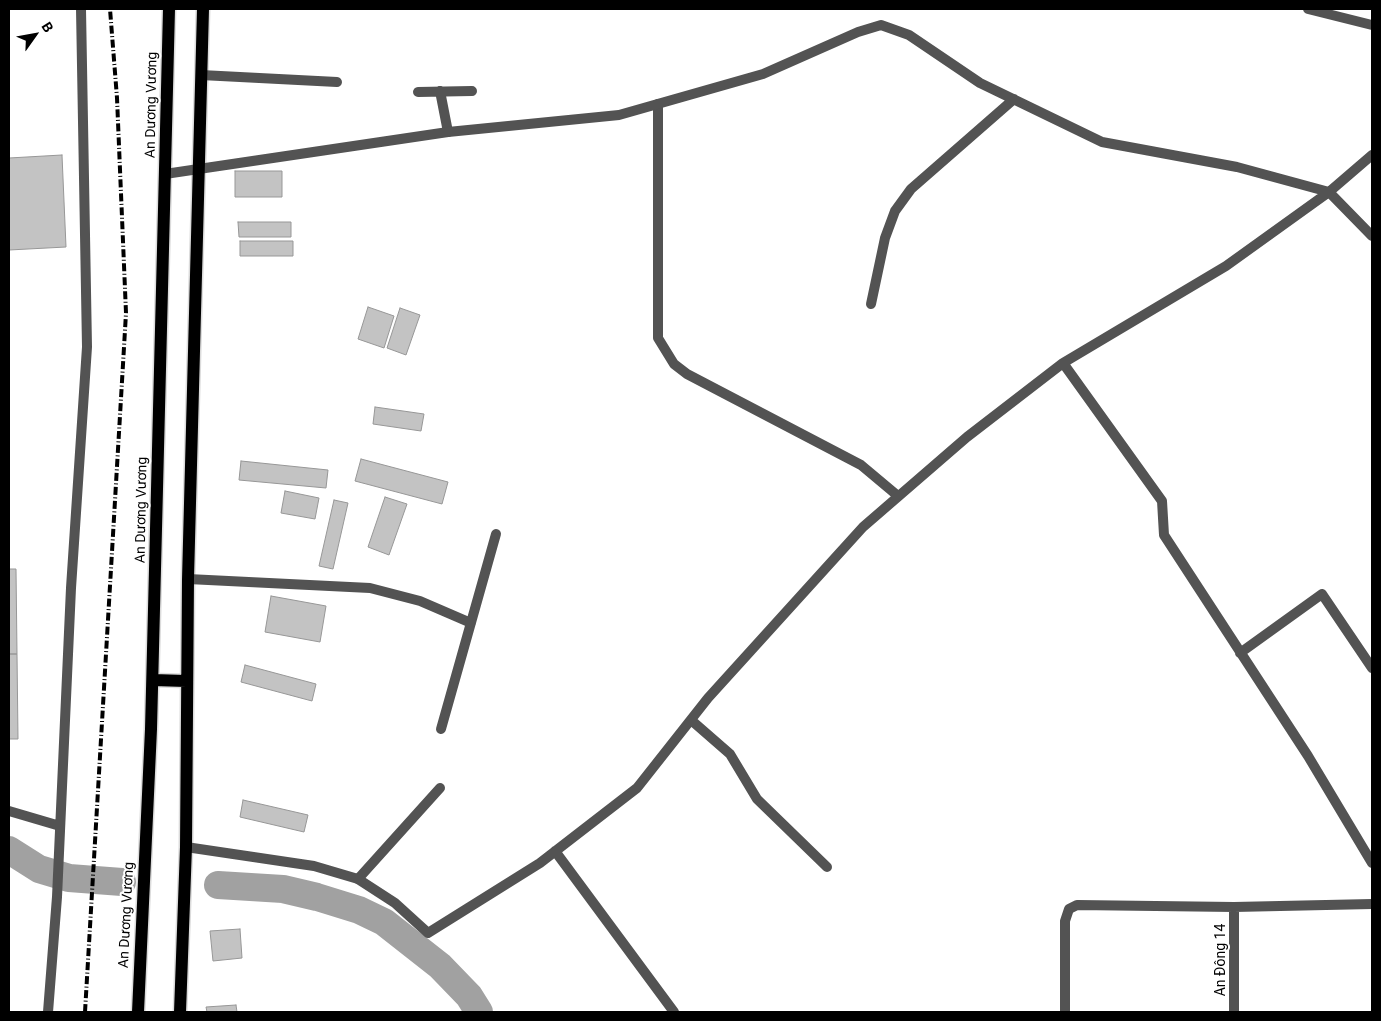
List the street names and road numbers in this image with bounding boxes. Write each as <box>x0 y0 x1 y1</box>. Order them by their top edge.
street label: An Dương Vương <box>143 52 161 158</box>
street label: An Dương Vương <box>133 457 151 563</box>
street label: An Dương Vương <box>116 862 138 968</box>
street label: An Đông 14 <box>1213 924 1229 996</box>

